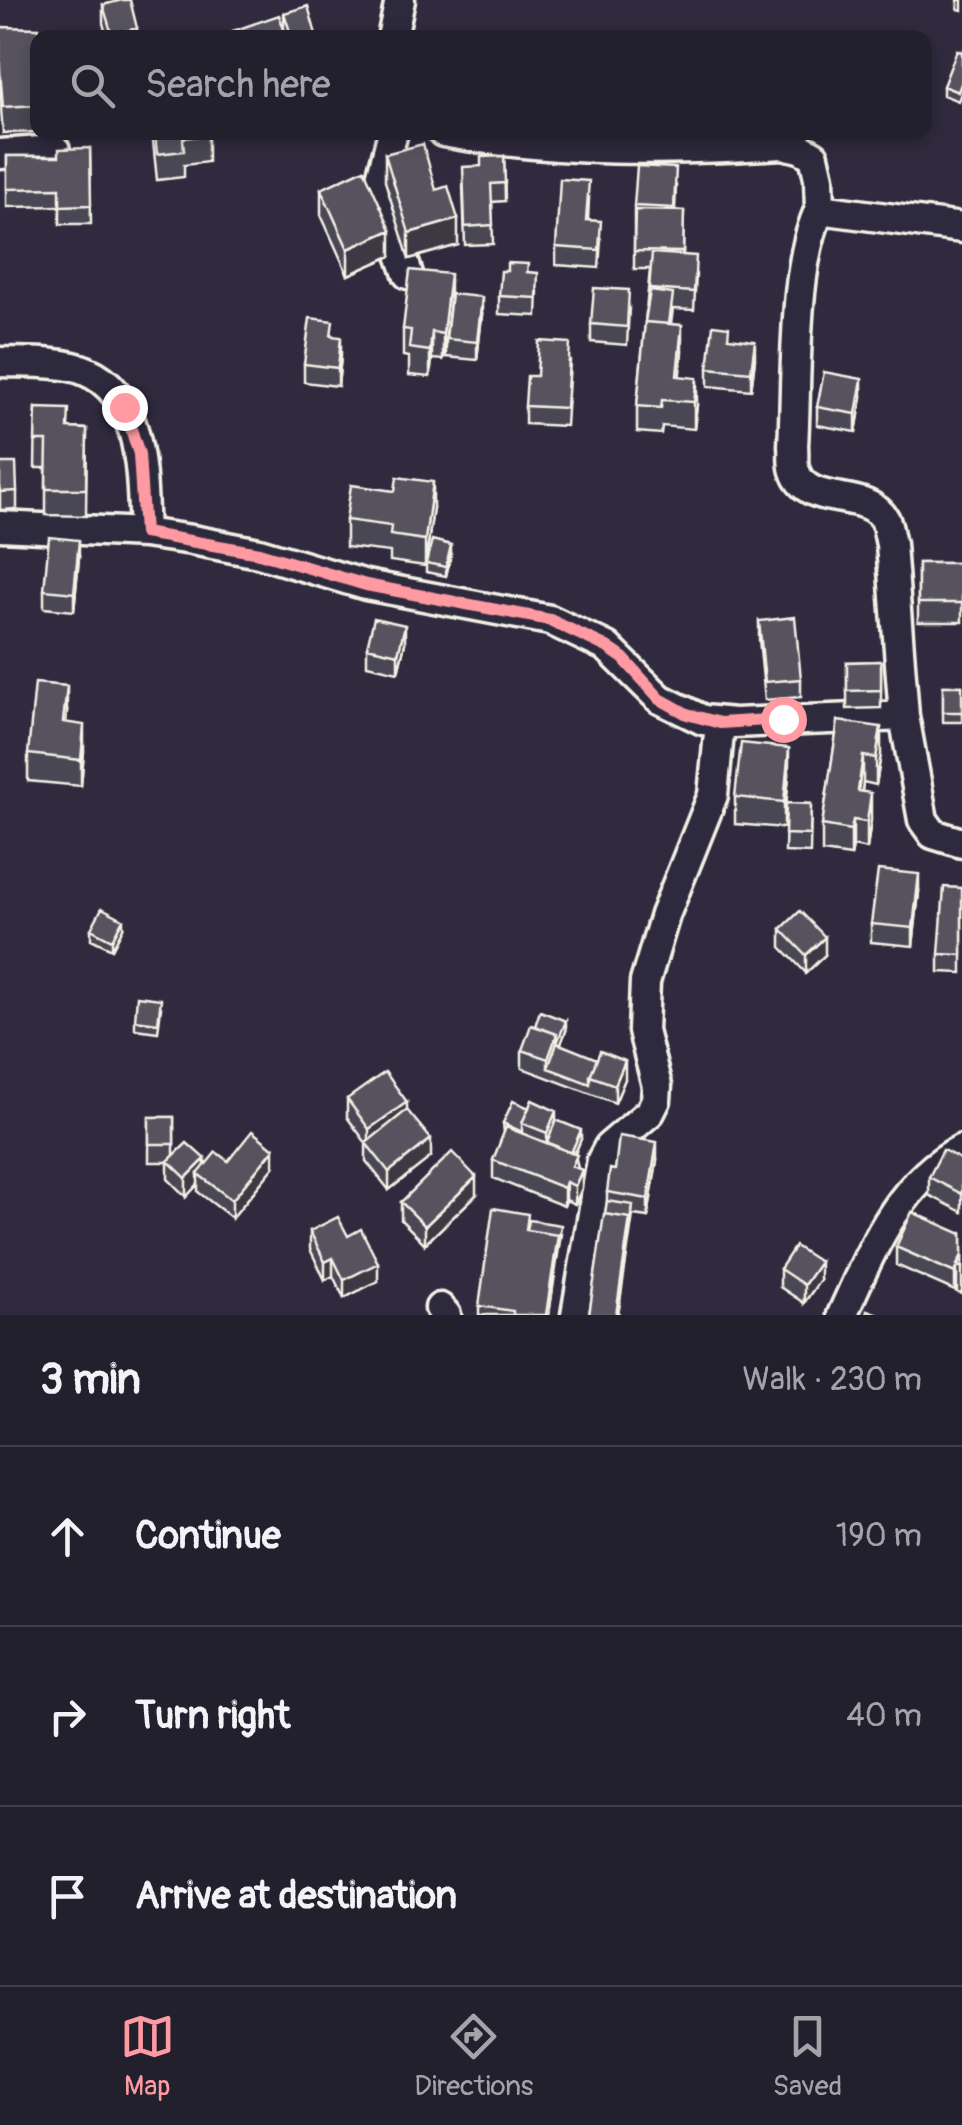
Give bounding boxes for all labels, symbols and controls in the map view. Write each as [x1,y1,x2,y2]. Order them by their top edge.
search box [30,30,932,140]
icon: search [65,58,120,113]
text: Search here [145,61,331,109]
route end [102,385,148,431]
route start [761,697,807,743]
text: 3 min [40,1354,141,1406]
text: Walk · 230 m [743,1360,922,1400]
icon: ahead [40,1509,95,1564]
text: Continue [135,1512,281,1560]
text: 190 m [836,1516,922,1556]
icon: right [40,1689,95,1744]
text: Turn right [135,1692,290,1740]
text: 40 m [846,1696,922,1736]
icon: arrive [40,1869,95,1924]
text: Arrive at destination [135,1872,457,1920]
tab: Map [120,2009,175,2104]
tab: Directions [414,2009,533,2104]
tab: Saved [773,2009,842,2104]

